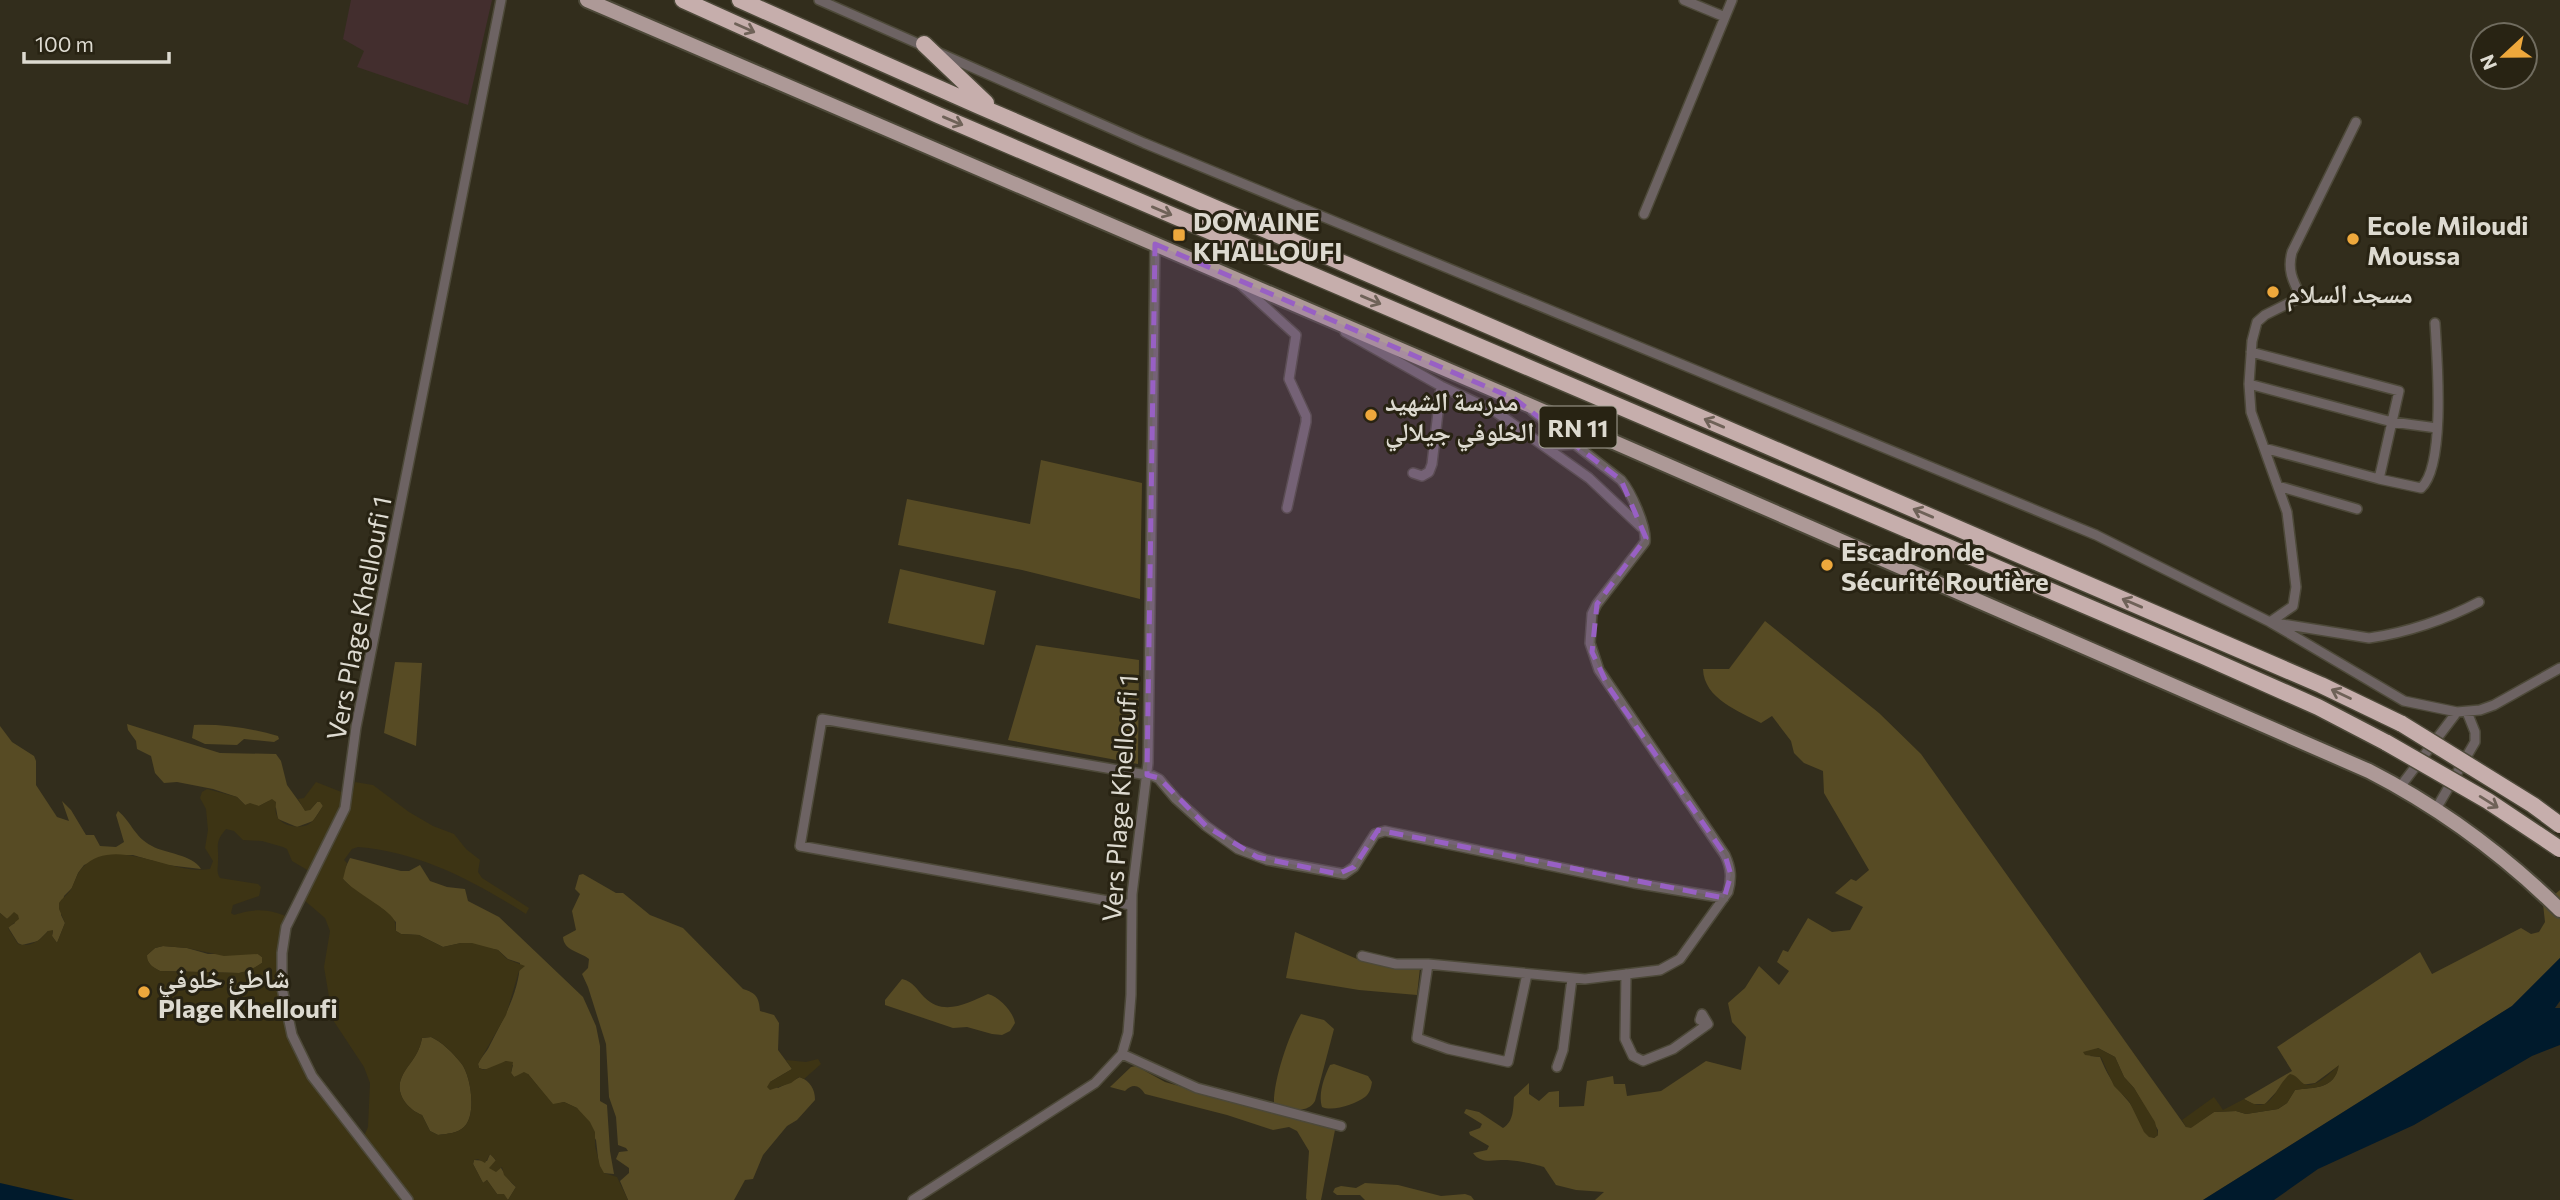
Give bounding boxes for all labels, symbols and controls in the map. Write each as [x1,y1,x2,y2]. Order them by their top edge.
scale bar [24,21,170,65]
north arrow [2469,21,2539,91]
one-way arrow [734,22,756,35]
text: 100 m [35,31,94,56]
text: N [2474,52,2501,73]
one-way arrow [942,115,963,128]
one-way arrow [1151,205,1172,218]
place label: DOMAINE KHALLOUFI [1193,205,1342,266]
place label: Ecole Miloudi Moussa [2367,209,2529,270]
marker: DOMAINE KHALLOUFI [1171,227,1187,243]
marker: Ecole Miloudi Moussa [2345,231,2361,247]
place label: مسجد السلام [2287,277,2413,312]
marker: مسجد السلام [2265,284,2281,300]
one-way arrow [1360,294,1382,307]
place label: مدرسة الشهيد الخلوفي جيلالي [1385,385,1534,452]
road number: RN 11 [1540,406,1616,448]
marker: مدرسة الشهيد الخلوفي جيلالي [1363,407,1379,423]
one-way arrow [1704,416,1726,429]
street label: Vers Plage Khelloufi 1 [319,493,397,743]
one-way arrow [1913,506,1935,519]
place label: Escadron de Sécurité Routière [1841,535,2049,596]
marker: Escadron de Sécurité Routière [1819,557,1835,573]
one-way arrow [2122,596,2143,609]
street label: Vers Plage Khelloufi 1 [1095,673,1143,923]
one-way arrow [2331,687,2352,700]
one-way arrow [2478,796,2498,810]
place label: شاطئ خلوفي Plage Khelloufi [158,962,338,1023]
marker: شاطئ خلوفي Plage Khelloufi [136,984,152,1000]

